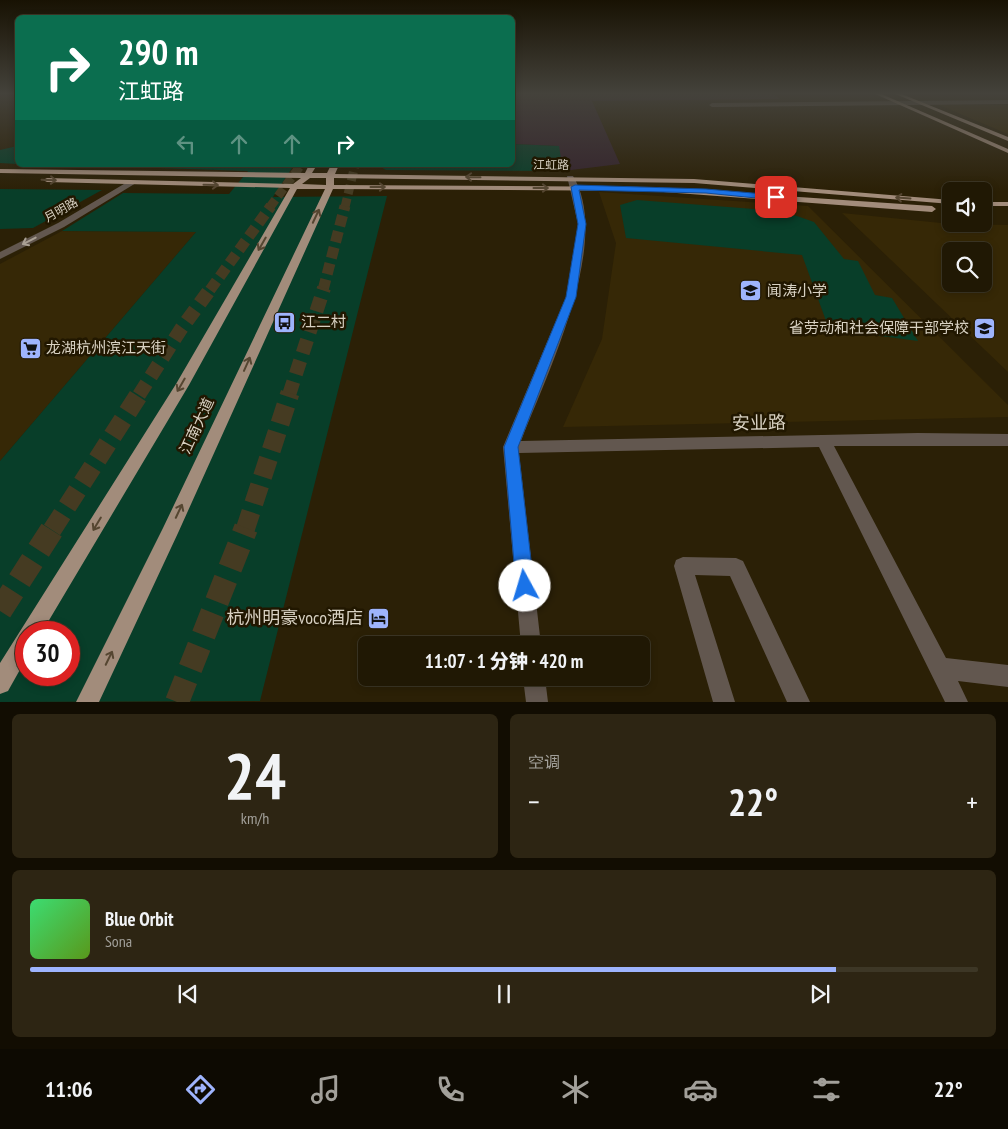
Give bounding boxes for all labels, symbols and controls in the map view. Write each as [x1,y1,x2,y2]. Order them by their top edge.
text: 290 m [118,29,199,75]
icon: right [35,35,100,100]
text: 江虹路 [118,77,184,105]
icon: left [172,130,200,158]
icon: ahead [225,130,253,158]
icon: ahead [278,130,306,158]
icon: right [331,130,359,158]
street label: 江虹路 [533,157,569,172]
one-way arrow [465,172,481,182]
one-way arrow [40,176,56,185]
pin [755,176,797,218]
one-way arrow [203,180,219,189]
one-way arrow [370,182,386,192]
map controls [942,182,992,292]
button: sound [942,182,992,232]
one-way arrow [532,183,549,193]
icon: arrive [762,183,790,211]
street label: 月明路 [41,194,80,225]
one-way arrow [895,194,911,203]
one-way arrow [311,209,321,224]
one-way arrow [257,236,267,251]
one-way arrow [22,237,37,246]
button: search [942,242,992,292]
school or university icon: 闻涛小学 [739,279,763,303]
place label: 闻涛小学 [767,281,827,300]
bus stop icon: 江二村 [273,310,297,334]
place label: 江二村 [301,312,346,331]
school or university icon: 省劳动和社会保障干部学校 [973,316,997,340]
place label: 省劳动和社会保障干部学校 [789,318,969,337]
supermarket icon: 龙湖杭州滨江天街 [18,336,42,360]
place label: 龙湖杭州滨江天街 [46,338,166,357]
one-way arrow [243,357,253,372]
one-way arrow [176,377,186,391]
street label: 江南大道 [175,395,218,457]
street label: 安业路 [732,411,786,434]
one-way arrow [175,504,185,519]
one-way arrow [92,516,102,530]
position arrow [498,559,550,611]
place label: 杭州明豪voco酒店 [226,606,363,629]
hotel icon: 杭州明豪voco酒店 [367,606,391,630]
speed limit sign: 30 [15,621,80,686]
text: 11:07 · 1 分钟 · 420 m [425,649,583,673]
one-way arrow [104,651,114,666]
text: 24 [224,733,286,817]
text: 空调 [528,752,560,772]
text: 22° [728,777,778,826]
text: − [528,783,540,820]
text: + [966,783,978,820]
text: km/h [241,808,269,828]
text: Blue Orbit [105,907,174,931]
text: Sona [105,931,132,951]
icon: previous [174,980,202,1008]
icon: pause [490,980,518,1008]
icon: next [806,980,834,1008]
icon: directions [183,1072,218,1107]
icon: music [308,1072,343,1107]
icon: phone [433,1072,468,1107]
icon: climate [558,1072,593,1107]
icon: car [683,1072,718,1107]
icon: filters [809,1072,844,1107]
text: 11:06 [45,1075,93,1103]
text: 22° [934,1075,963,1103]

